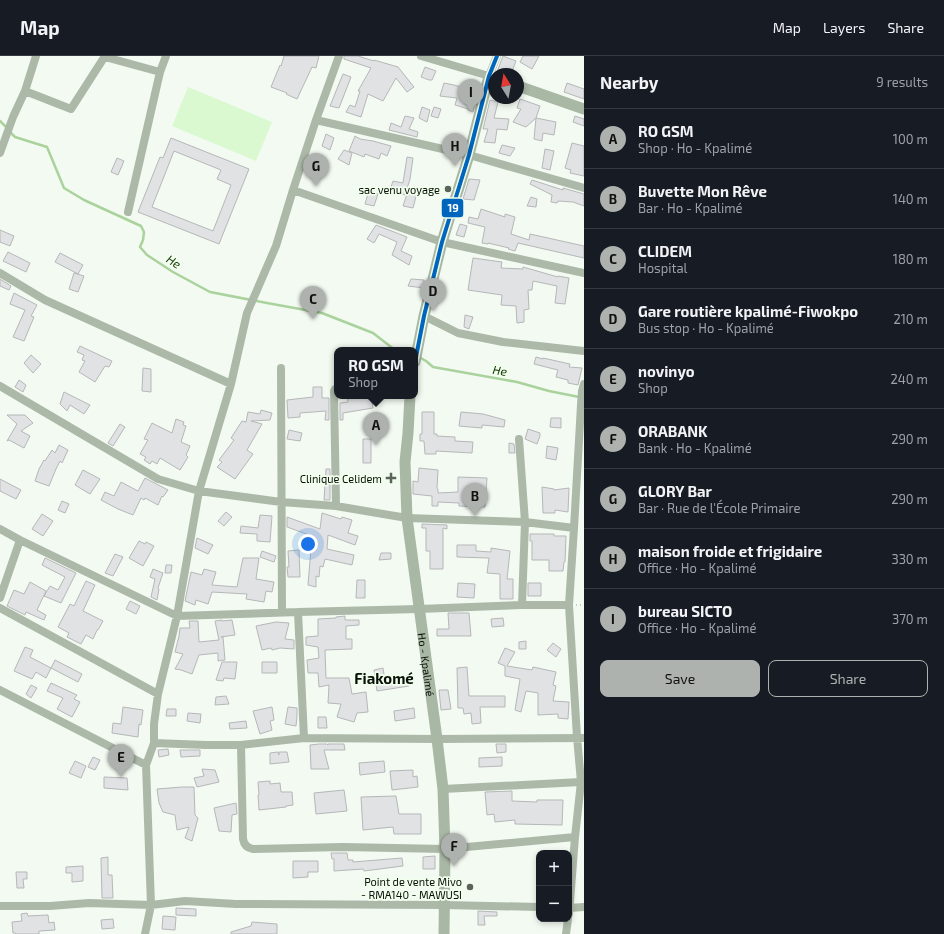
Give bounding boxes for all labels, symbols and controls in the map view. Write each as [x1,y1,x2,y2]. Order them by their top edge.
text: Map [20,16,60,39]
text: Map [773,19,801,36]
text: Layers [823,19,865,36]
text: Share [887,19,924,36]
north arrow [488,68,524,104]
text: Nearby [600,72,658,92]
text: 9 results [876,74,928,90]
pin: I [458,79,484,112]
text: RO GSM [638,122,693,140]
text: A [609,131,617,147]
text: 100 m [893,131,928,147]
pin: H [442,133,468,166]
text: Shop · Ho - Kpalimé [638,140,752,156]
pin: G [303,153,329,186]
text: Buvette Mon Rêve [638,182,767,200]
place label: sac venu voyage [358,183,440,196]
marker: sac venu voyage [443,184,453,194]
text: B [609,191,617,207]
text: 140 m [893,191,928,207]
line badge: 19 [441,198,464,218]
text: Bar · Ho - Kpalimé [638,200,743,216]
text: 19 [447,201,459,214]
text: CLIDEM [638,242,692,260]
water label: He [164,251,184,271]
text: C [609,251,617,267]
text: 180 m [893,251,928,267]
text: Hospital [638,260,687,276]
pin: D [420,278,446,311]
pin: C [300,286,326,319]
text: Gare routière kpalimé-Fiwokpo [638,302,858,320]
text: D [609,311,617,327]
text: 210 m [893,311,928,327]
text: Bus stop · Ho - Kpalimé [638,320,774,336]
popup [334,347,418,399]
text: RO GSM [348,356,404,374]
water label: He [492,362,509,378]
text: novinyo [638,362,695,380]
text: E [609,371,617,387]
text: 240 m [891,371,928,387]
text: Shop [348,374,378,390]
text: Shop [638,380,668,396]
pin: A [363,412,389,445]
text: ORABANK [638,422,708,440]
text: F [609,431,617,447]
text: 290 m [891,431,928,447]
text: Bank · Ho - Kpalimé [638,440,752,456]
place label: Clinique Celidem [300,472,382,485]
marker: Clinique Celidem [385,472,397,484]
text: GLORY Bar [638,482,712,500]
pin: B [462,483,488,516]
text: G [609,491,617,507]
text: 290 m [891,491,928,507]
text: Bar · Rue de l'École Primaire [638,500,801,516]
your location [298,534,318,554]
text: maison froide et frigidaire [638,542,822,560]
text: H [609,551,617,567]
text: 330 m [891,551,928,567]
text: Office · Ho - Kpalimé [638,560,756,576]
text: bureau SICTO [638,602,732,620]
text: I [611,611,615,627]
text: 370 m [892,611,928,627]
text: Office · Ho - Kpalimé [638,620,756,636]
street label: Ho - Kpalimé [416,632,438,697]
button: Save [600,660,760,697]
button: Share [768,660,928,697]
district label: Fiakomé [354,669,414,687]
pin: E [108,744,134,777]
pin: F [441,833,467,866]
map controls [536,850,572,922]
button: + [536,850,572,886]
place label: Point de vente Mivo - RMA140 - MAWUSI [361,875,462,901]
marker: Point de vente Mivo - RMA140 - MAWUSI [465,882,475,892]
button: − [536,886,572,922]

